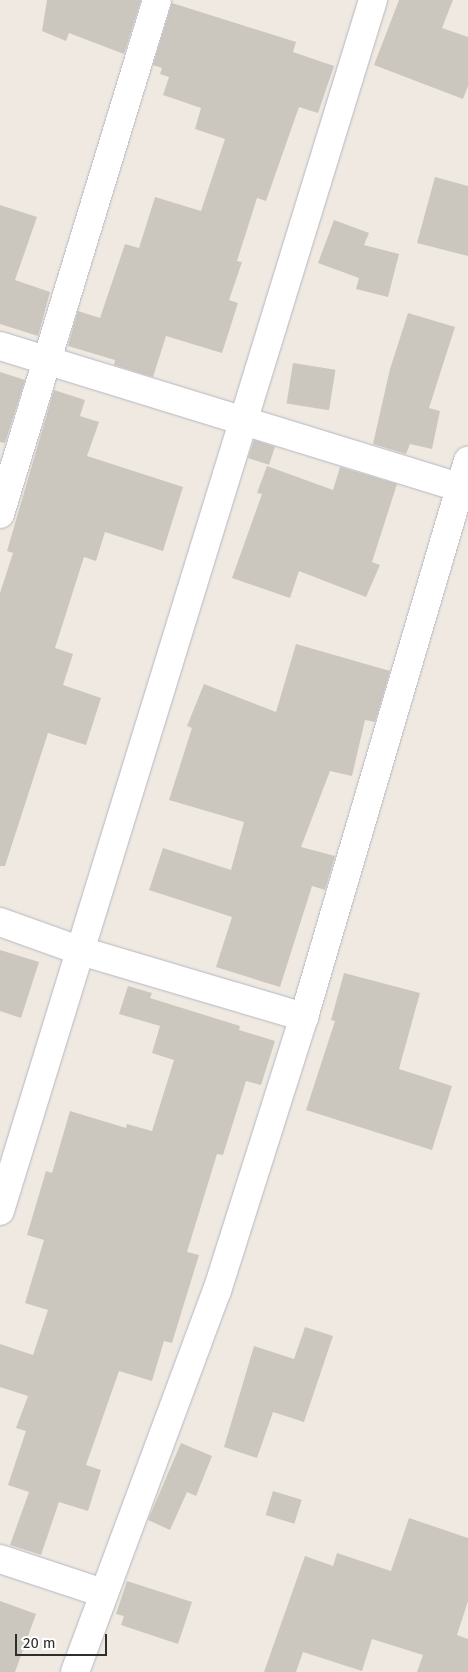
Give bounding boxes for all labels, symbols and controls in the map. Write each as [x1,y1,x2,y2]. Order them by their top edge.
scale bar [18,1624,110,1656]
text: 20 m [23,1634,56,1652]

